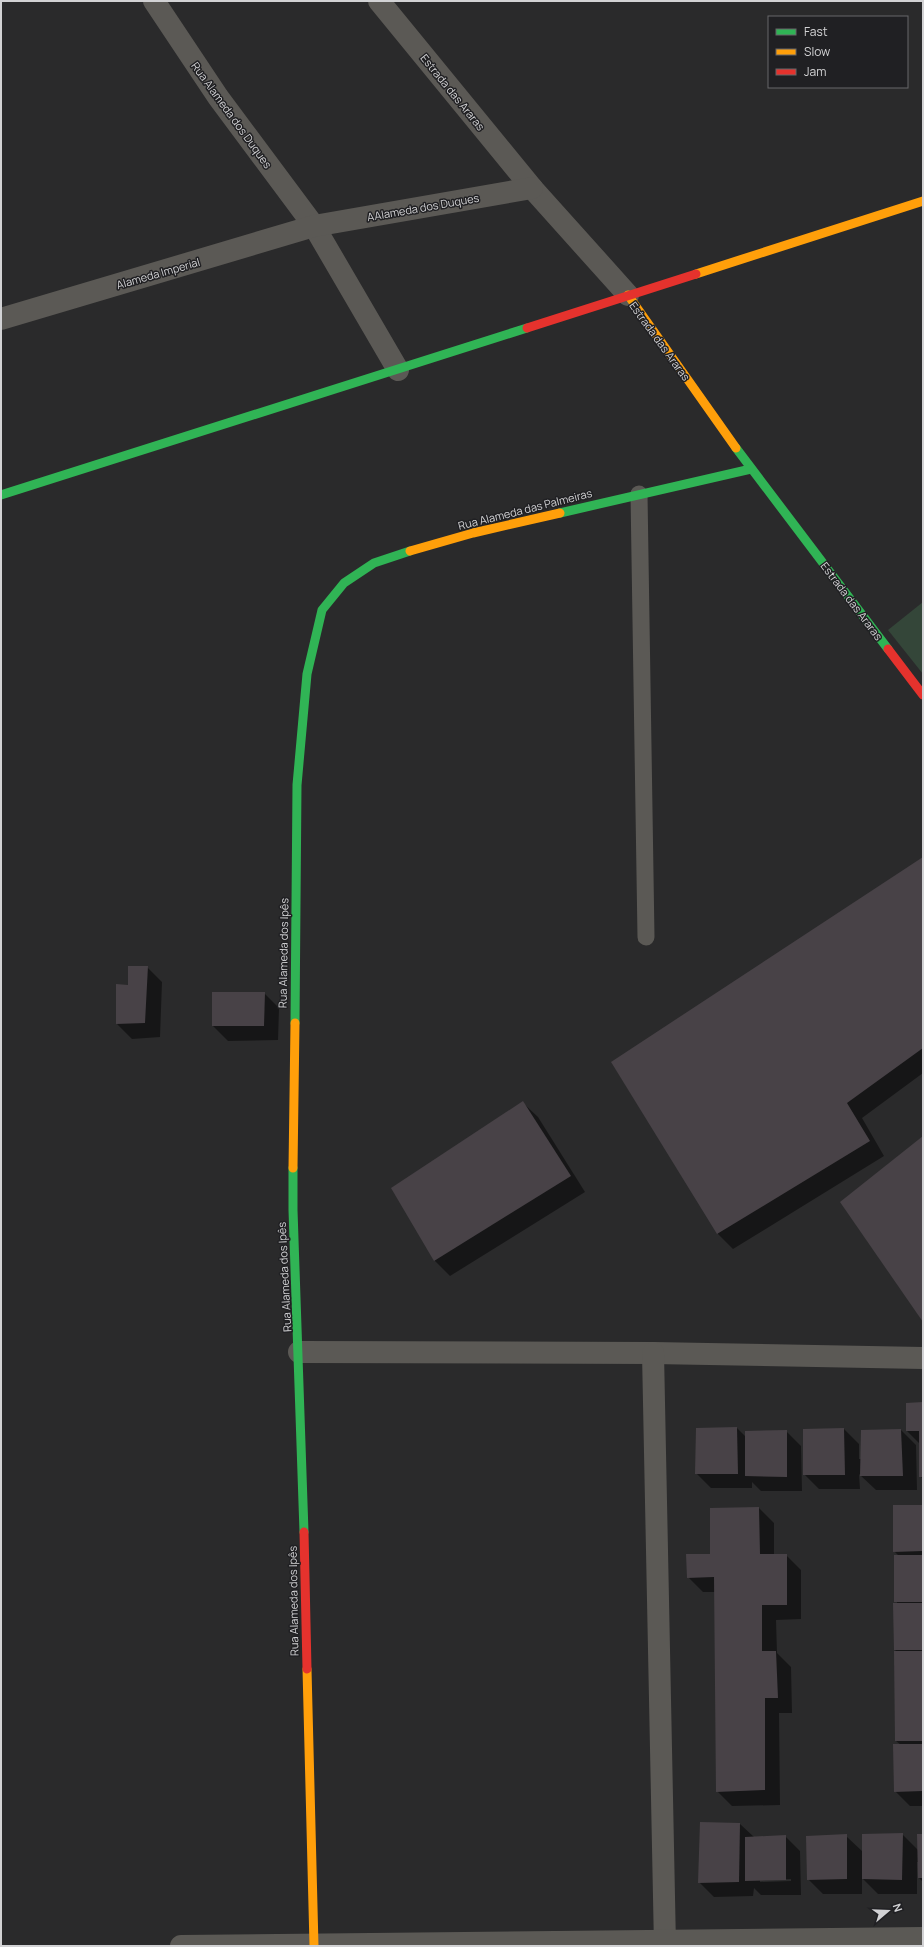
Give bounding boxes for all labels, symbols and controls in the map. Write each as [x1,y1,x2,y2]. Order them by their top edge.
legend [768,16,908,88]
text: Fast [804,23,828,40]
text: Slow [804,43,830,60]
street label: Estrada das Araras [418,51,489,133]
street label: Rua Alameda dos Duques [188,59,276,171]
text: Jam [804,63,826,80]
street label: AAlameda dos Duques [366,190,480,224]
street label: Alameda Imperial [114,254,202,292]
street label: Estrada das Araras [626,298,694,384]
street label: Rua Alameda das Palmeiras [456,485,594,533]
street label: Estrada das Araras [818,559,886,643]
street label: Rua Alameda dos Ipês [275,898,291,1008]
street label: Rua Alameda dos Ipês [274,1221,294,1332]
street label: Rua Alameda dos Ipês [285,1546,301,1656]
north arrow [868,1891,908,1931]
text: N [890,1901,906,1914]

